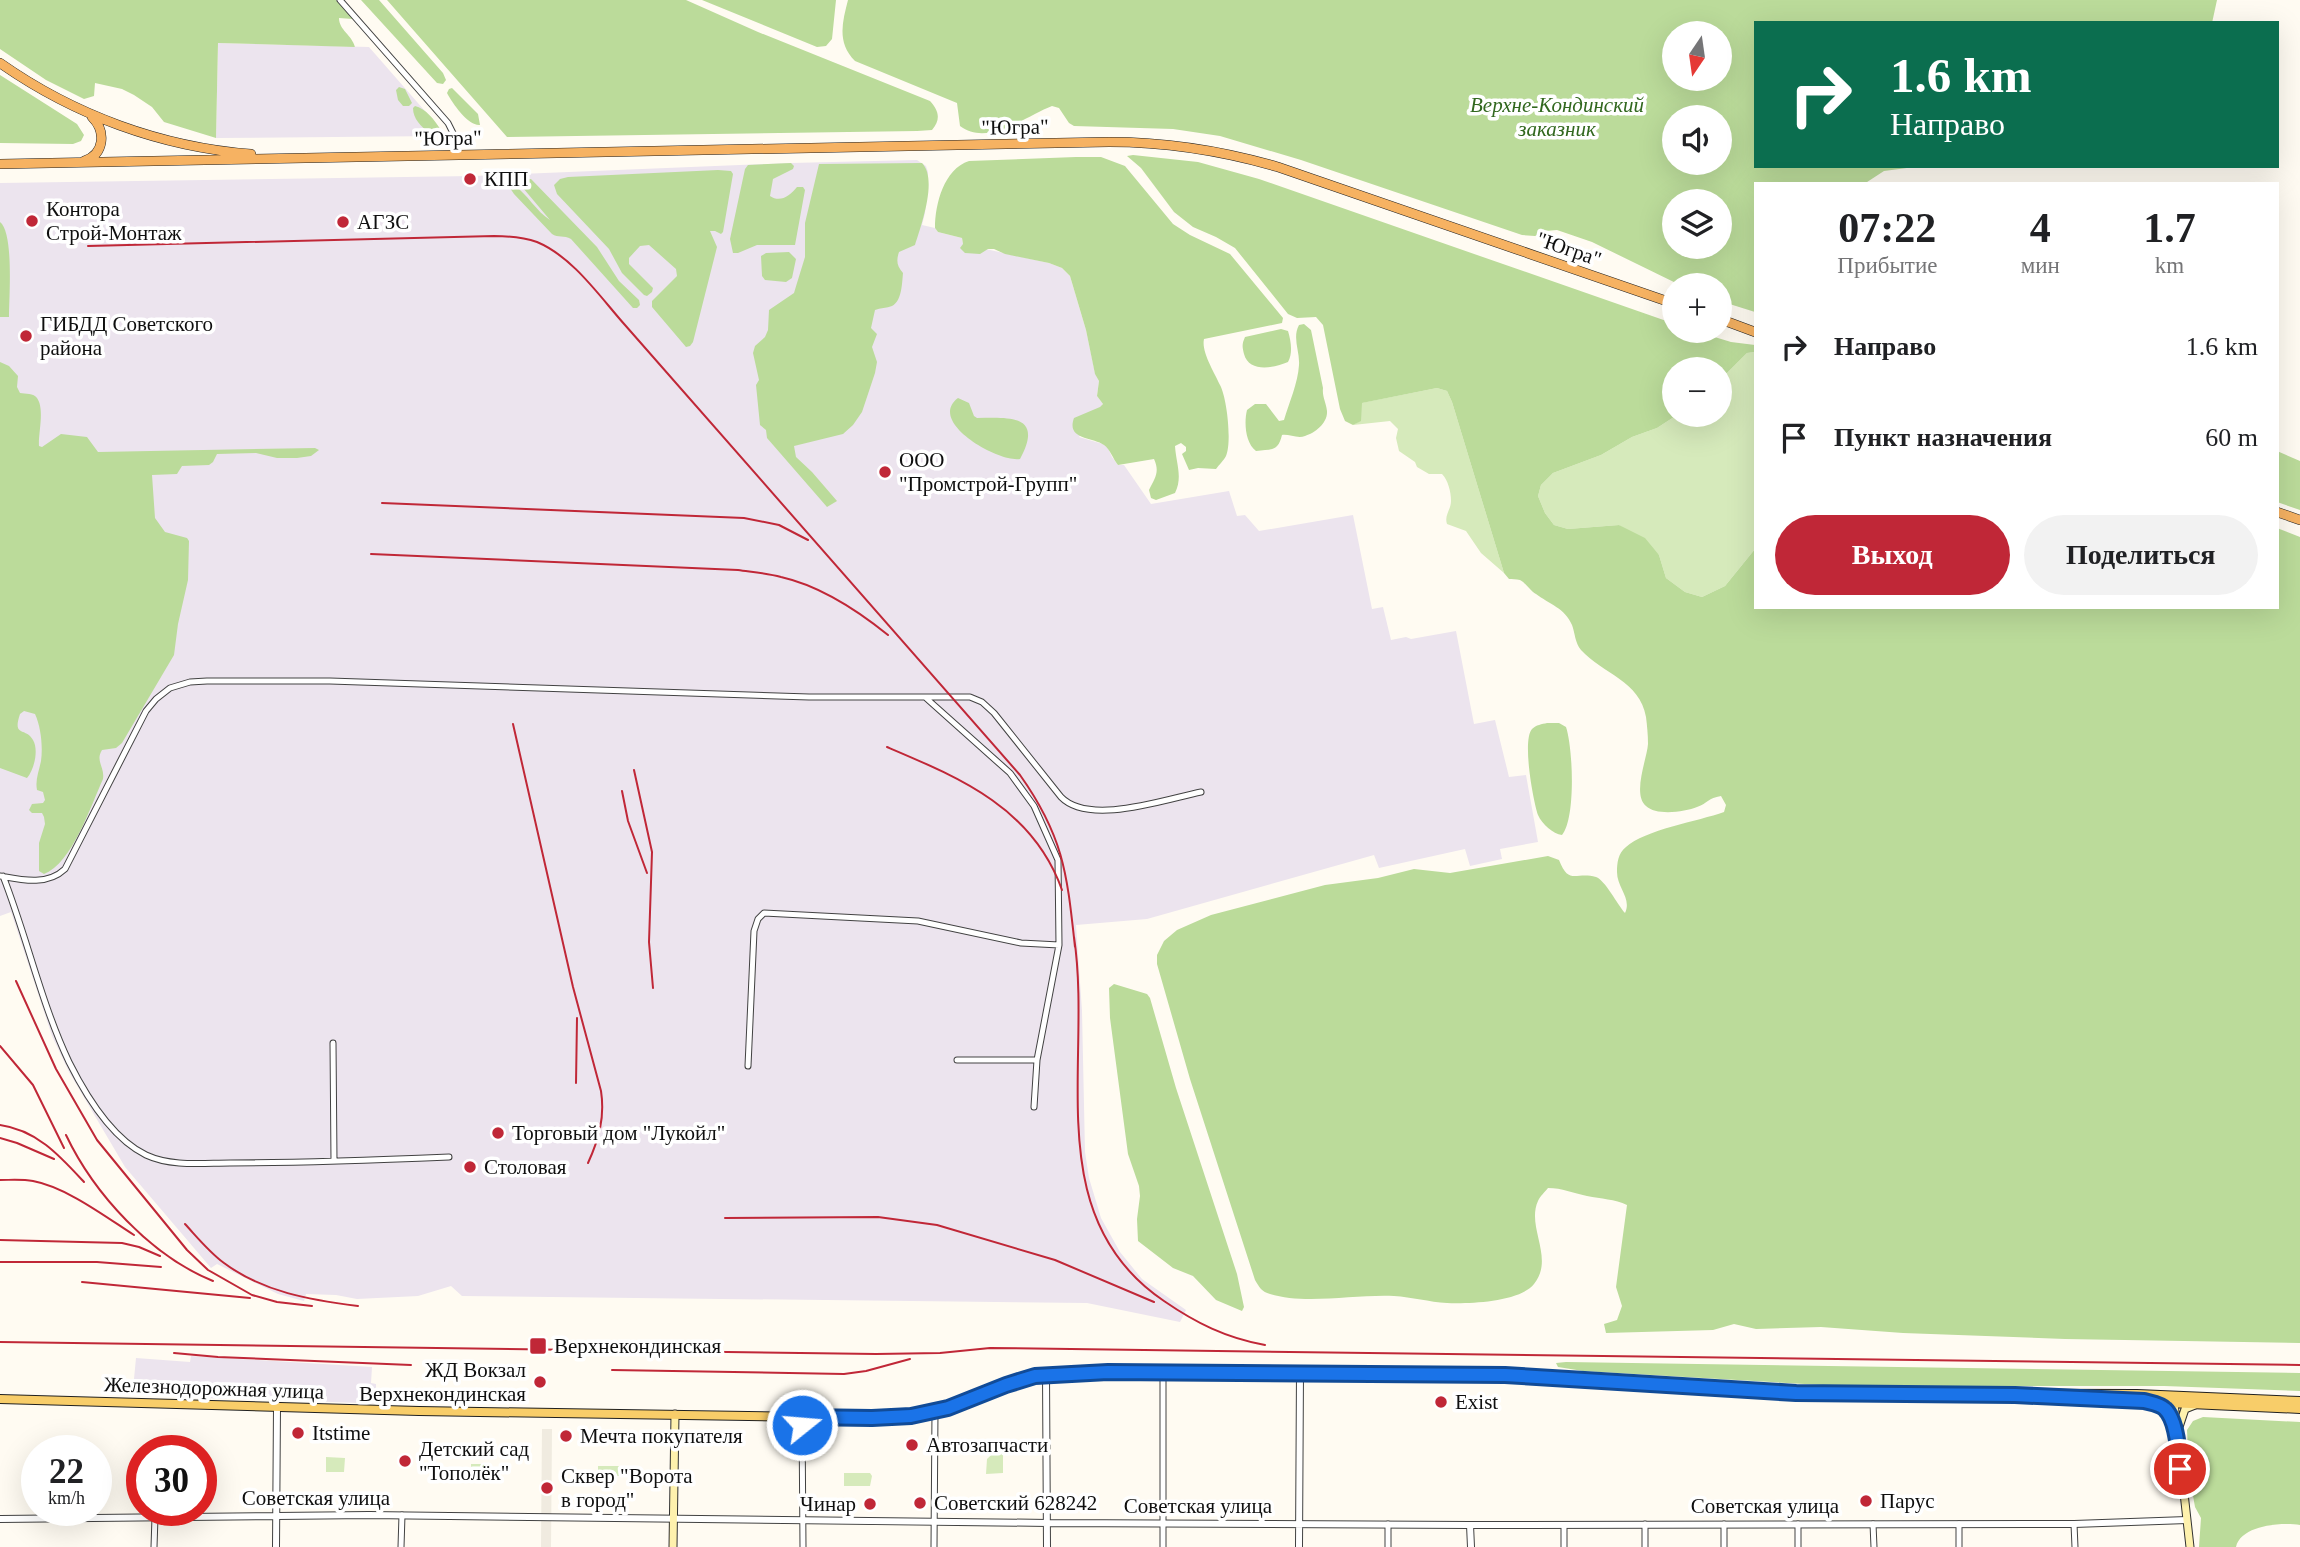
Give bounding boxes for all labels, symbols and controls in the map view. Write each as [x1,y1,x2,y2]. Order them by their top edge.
north arrow [1662,21,1732,91]
map controls [1662,21,1732,427]
text: 1.6 km [1890,48,2032,103]
icon: right [1775,49,1866,140]
park label: Верхне-Кондинский заказник [1470,93,1645,141]
button: sound [1662,105,1732,175]
text: Направо [1890,106,2005,142]
street label: "Югра" [981,114,1049,140]
street label: "Югра" [414,125,482,151]
place label: КПП [484,167,528,191]
marker: КПП [462,171,478,187]
button: layers [1662,189,1732,259]
place label: Контора Строй-Монтаж [46,197,182,245]
text: 07:22 [1838,205,1936,251]
text: 4 [2030,205,2051,251]
text: 1.7 [2143,205,2196,251]
place label: АГЗС [357,210,409,234]
marker: Контора Строй-Монтаж [24,213,40,229]
marker: АГЗС [335,214,351,230]
street label: "Югра" [1533,227,1605,271]
text: Прибытие [1837,253,1937,278]
text: мин [2021,253,2060,278]
text: km [2155,253,2184,278]
button: + [1662,273,1732,343]
place label: ГИБДД Советского района [40,312,213,360]
marker: ГИБДД Советского района [18,328,34,344]
icon: right [1775,328,1813,366]
text: Направо [1834,332,1936,361]
text: 1.6 km [2186,332,2258,361]
button: − [1662,357,1732,427]
icon: arrive [1775,419,1813,457]
text: Пункт назначения [1834,423,2052,452]
text: 60 m [2205,423,2258,452]
place label: ООО "Промстрой-Групп" [899,448,1077,496]
marker: ООО "Промстрой-Групп" [877,464,893,480]
button: Выход [1775,515,2010,595]
button: Поделиться [2024,515,2258,595]
place label: Торговый дом "Лукойл" [512,1121,725,1145]
marker: Торговый дом "Лукойл" [490,1125,506,1141]
place label: Столовая [484,1155,567,1179]
marker: Столовая [462,1159,478,1175]
place label: Верхнекондинская [554,1334,721,1358]
marker: Верхнекондинская [528,1336,548,1356]
place label: ЖД Вокзал Верхнекондинская [359,1358,526,1406]
street label: Железнодорожная улица [104,1372,325,1404]
marker: ЖД Вокзал Верхнекондинская [532,1374,548,1390]
position arrow [765,1388,839,1462]
place label: Exist [1455,1390,1498,1414]
marker: Exist [1433,1394,1449,1410]
place label: Itstime [312,1421,370,1445]
place label: Мечта покупателя [580,1424,743,1448]
marker: Itstime [290,1425,306,1441]
marker: Мечта покупателя [558,1428,574,1444]
place label: Автозапчасти [926,1433,1048,1457]
speed limit sign: 30 [126,1435,217,1526]
place label: Детский сад "Тополёк" [419,1437,529,1485]
marker: Автозапчасти [904,1437,920,1453]
pin [2150,1439,2210,1499]
icon: arrive [2161,1450,2199,1488]
text: 22 [49,1452,84,1491]
marker: Детский сад "Тополёк" [397,1453,413,1469]
place label: Сквер "Ворота в город" [561,1464,693,1512]
marker: Сквер "Ворота в город" [539,1480,555,1496]
street label: Советская улица [242,1486,391,1510]
text: km/h [48,1488,85,1508]
place label: Парус [1880,1489,1935,1513]
place label: Советский 628242 [934,1491,1097,1515]
place label: Чинар [800,1492,856,1516]
marker: Парус [1858,1493,1874,1509]
street label: Советская улица [1124,1494,1273,1518]
street label: Советская улица [1691,1494,1840,1518]
marker: Советский 628242 [912,1495,928,1511]
marker: Чинар [862,1496,878,1512]

